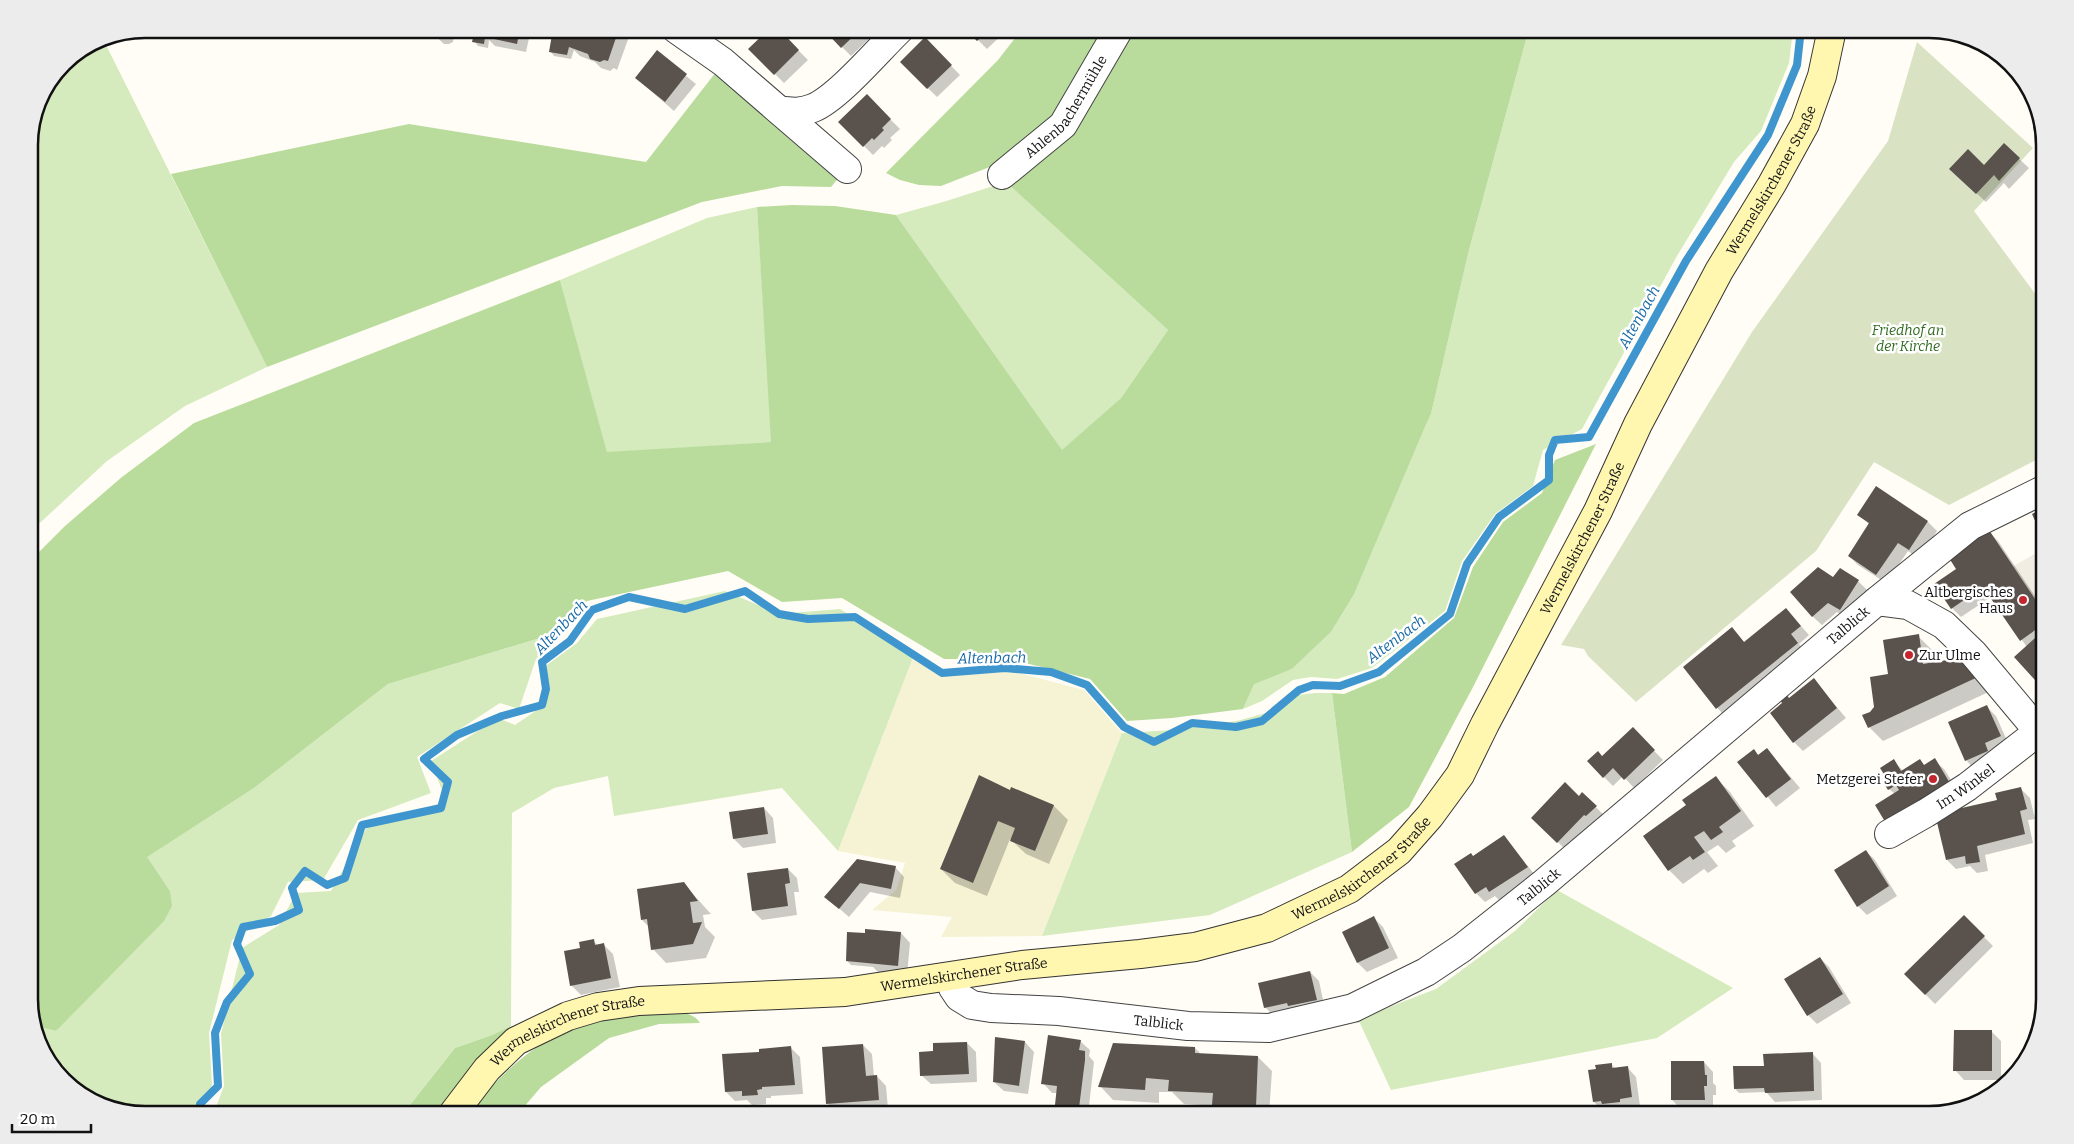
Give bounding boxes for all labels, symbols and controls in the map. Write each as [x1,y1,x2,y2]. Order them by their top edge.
street label: Ahlenbachermühle [1021,52,1110,162]
street label: Wermelskirchener Straße [1722,103,1819,258]
water label: Altenbach [1614,282,1664,352]
park label: Friedhof an der Kirche [1872,322,1944,355]
street label: Wermelskirchener Straße [1536,459,1628,617]
place label: Altbergisches Haus [1924,584,2013,617]
marker: Altbergisches Haus [2017,594,2029,606]
water label: Altenbach [530,596,591,659]
street label: Talblick [1824,603,1873,648]
water label: Altenbach [1362,611,1429,667]
place label: Zur Ulme [1919,647,1981,664]
water label: Altenbach [956,648,1027,668]
marker: Zur Ulme [1903,649,1915,661]
street label: Im Winkel [1933,760,1998,813]
place label: Metzgerei Stefer [1816,771,1923,788]
marker: Metzgerei Stefer [1927,773,1939,785]
street label: Wermelskirchener Straße [1289,813,1434,923]
street label: Talblick [1514,864,1564,909]
street label: Wermelskirchener Straße [879,954,1048,995]
street label: Wermelskirchener Straße [487,992,645,1070]
street label: Talblick [1133,1011,1185,1034]
scale bar [12,1102,91,1134]
text: 20 m [20,1110,56,1128]

